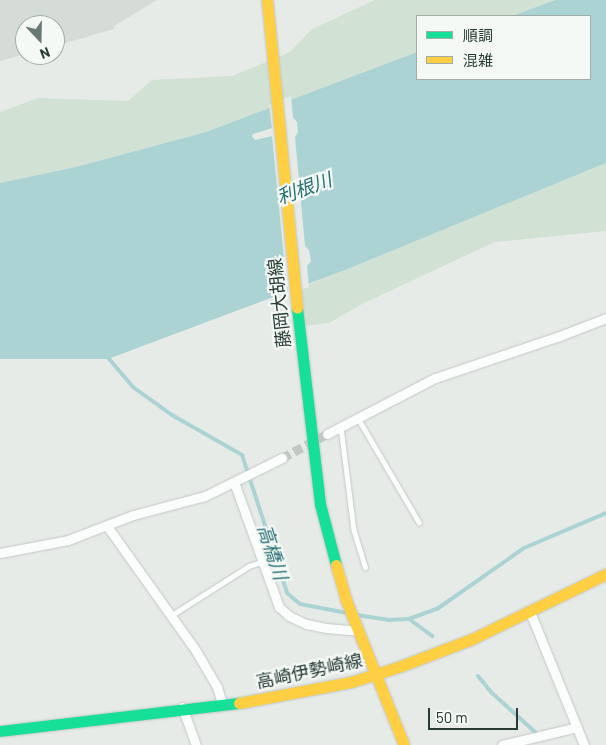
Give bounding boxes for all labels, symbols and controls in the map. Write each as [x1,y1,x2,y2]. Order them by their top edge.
north arrow [15,15,65,65]
legend [416,15,591,80]
text: 順調 [463,26,493,44]
text: N [38,44,53,63]
text: 混雑 [463,51,493,69]
water label: 利根川 [273,168,335,208]
street label: 藤岡大胡線 [264,257,294,349]
water label: 高橋川 [253,521,293,583]
street label: 高崎伊勢崎線 [254,649,364,693]
scale bar [431,698,521,730]
text: 50 m [436,708,468,726]

